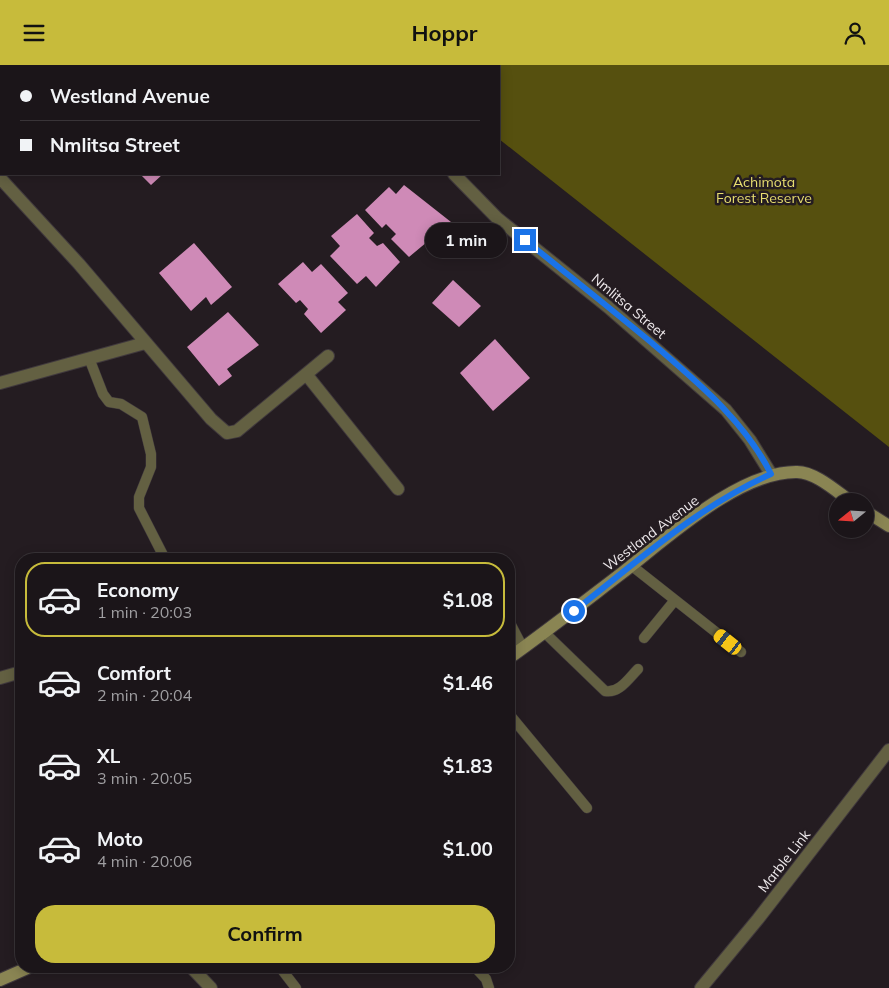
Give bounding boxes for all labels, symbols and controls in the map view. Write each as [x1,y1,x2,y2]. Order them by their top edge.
icon: menu [20,19,48,47]
text: Hoppr [412,19,477,47]
icon: person [841,19,869,47]
text: Westland Avenue [50,84,210,108]
text: Nmlitsa Street [50,133,180,157]
park label: Achimota Forest Reserve [716,173,812,207]
callout: 1 min [425,223,508,257]
route end [514,229,536,251]
text: 1 min [445,230,487,250]
street label: Nmlitsa Street [588,270,670,343]
street label: Westland Avenue [600,491,702,575]
north arrow [829,493,874,537]
map controls [829,493,874,538]
icon: car [37,577,82,622]
text: Economy [97,578,179,602]
text: $1.08 [443,588,493,612]
route start [563,600,585,622]
text: 1 min · 20:03 [97,602,192,622]
car [711,627,744,657]
icon: car [37,660,82,705]
text: Comfort [97,661,171,685]
text: $1.46 [443,671,493,695]
text: 2 min · 20:04 [97,685,192,705]
icon: car [37,743,82,788]
text: XL [97,744,120,768]
text: $1.83 [443,754,493,778]
text: 3 min · 20:05 [97,768,192,788]
street label: Marble Link [754,825,815,896]
icon: car [37,826,82,871]
text: Moto [97,827,143,851]
text: $1.00 [443,837,493,861]
text: 4 min · 20:06 [97,851,192,871]
button: Confirm [35,905,495,963]

